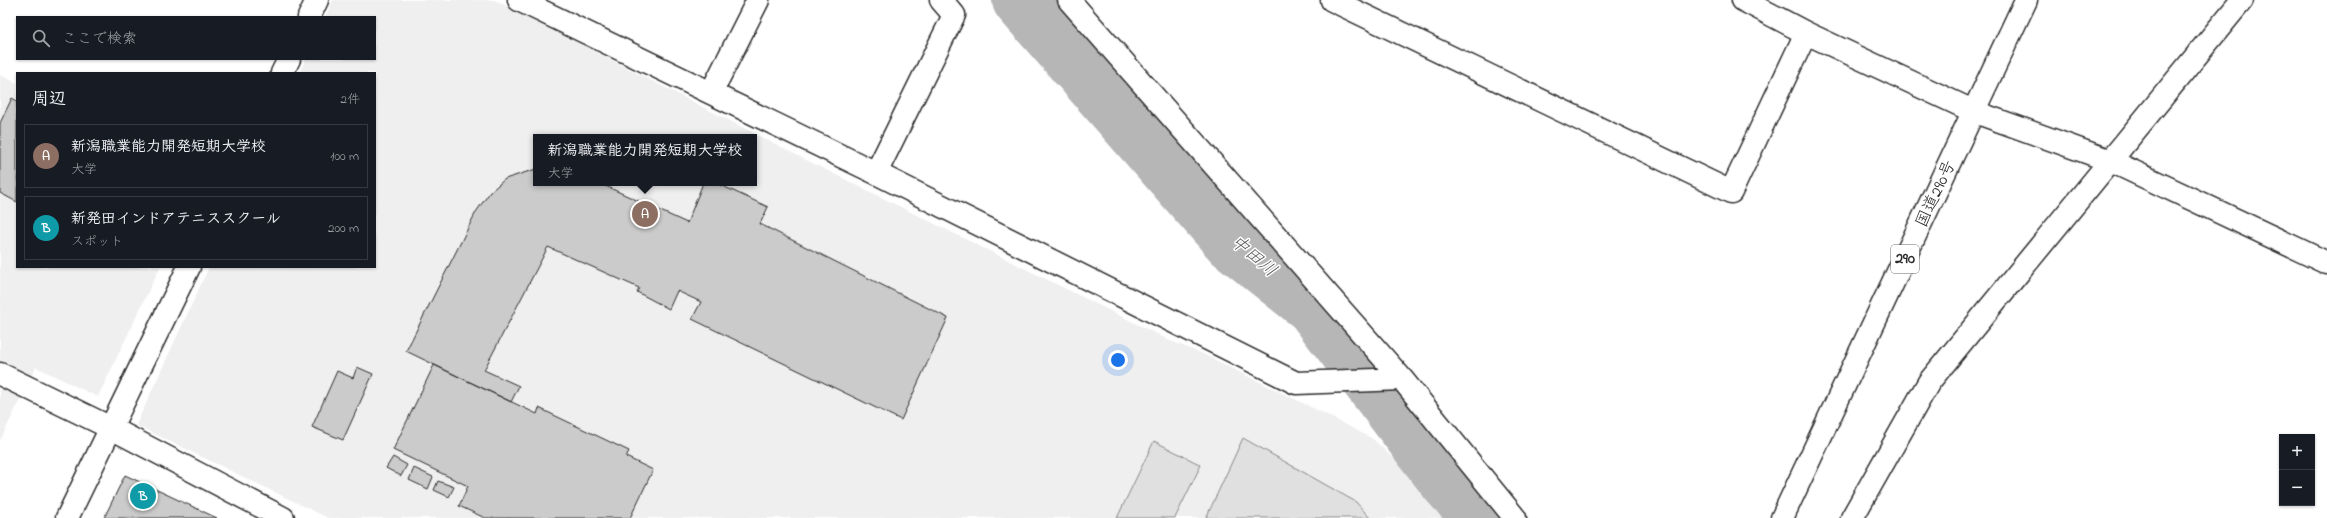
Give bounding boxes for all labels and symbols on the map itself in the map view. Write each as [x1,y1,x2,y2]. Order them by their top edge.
street label: 国道290号 [1909,156,1963,232]
pin: A [632,199,658,229]
water label: 中田川 [1224,230,1282,284]
road number: 290 [1891,245,1919,273]
your location [1108,350,1128,370]
pin: B [130,481,156,511]

